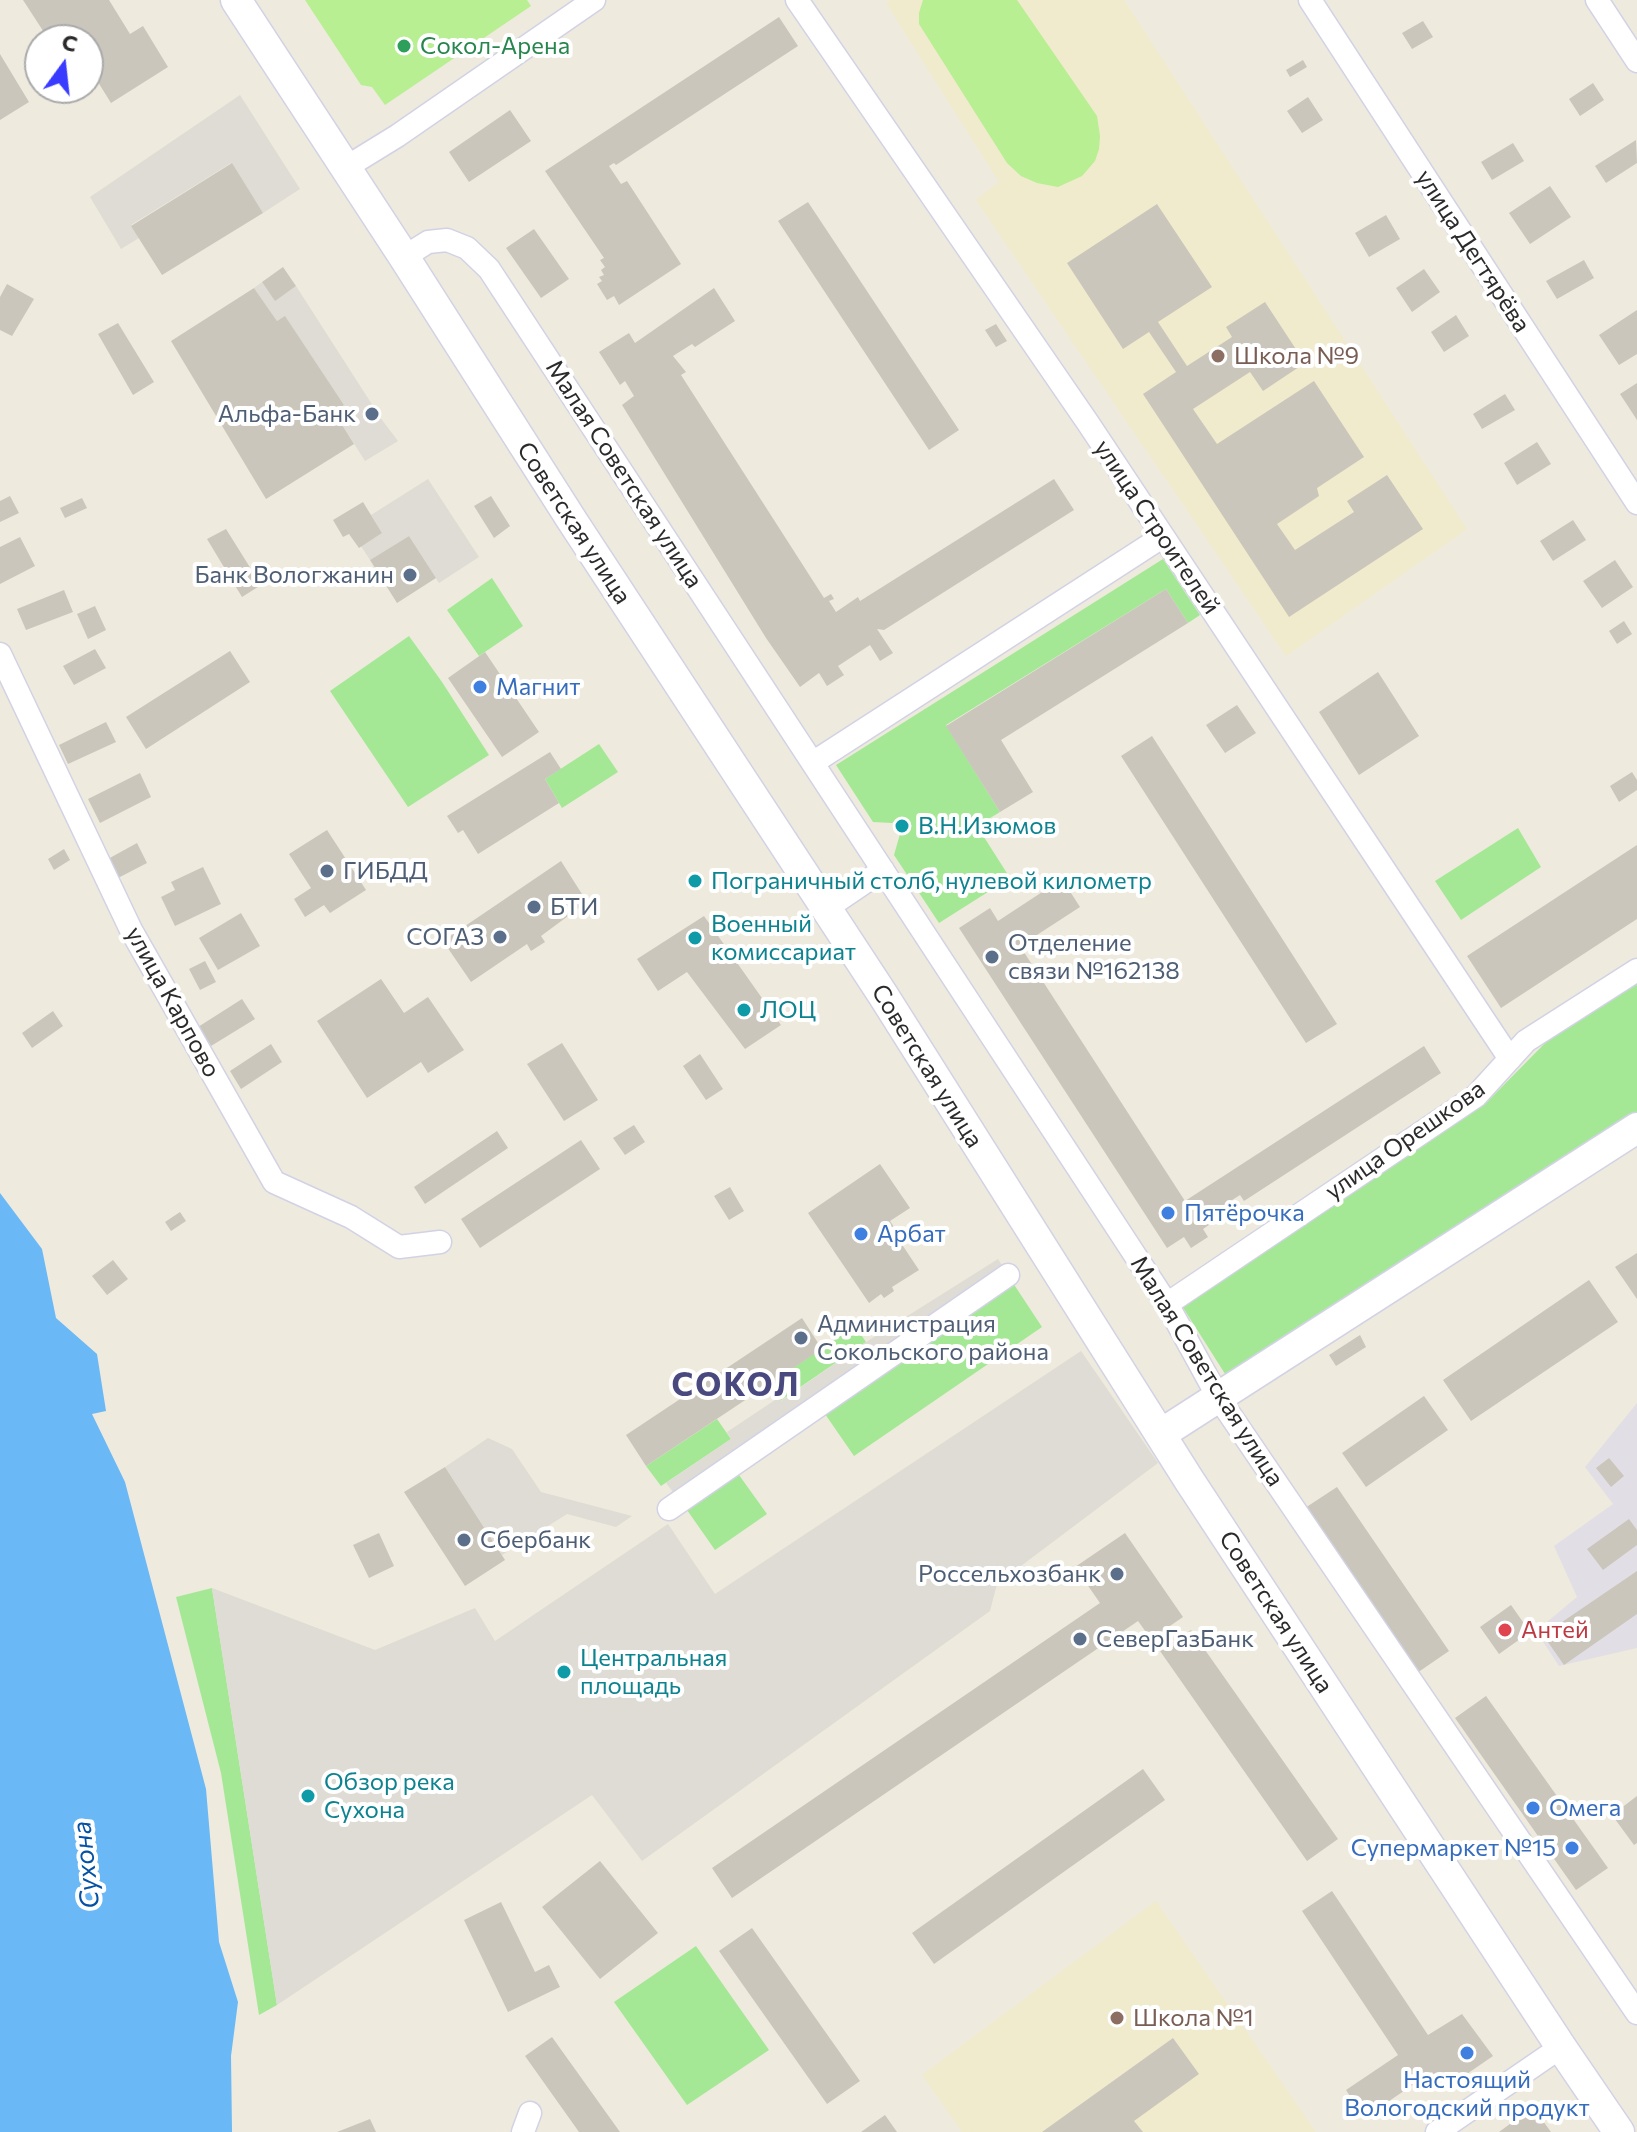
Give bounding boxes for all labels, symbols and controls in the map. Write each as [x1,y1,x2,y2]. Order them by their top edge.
north arrow [24,24,104,104]
text: С [59,27,81,57]
place label: Сокол-Арена [420,32,570,60]
marker: Сокол-Арена [395,37,413,55]
street label: улица Дегтярёва [1410,164,1536,338]
place label: Школа №9 [1234,342,1359,370]
marker: Школа №9 [1209,347,1227,365]
street label: Малая Советская улица [539,355,709,593]
place label: Альфа-Банк [218,400,356,428]
marker: Альфа-Банк [363,405,381,423]
street label: улица Строителей [1088,434,1226,620]
street label: Советская улица [511,437,637,609]
place label: Банк Вологжанин [194,561,394,589]
marker: Банк Вологжанин [401,566,419,584]
place label: Магнит [496,673,580,701]
marker: Магнит [471,678,489,696]
place label: В.Н.Изюмов [918,812,1056,840]
marker: В.Н.Изюмов [893,817,911,835]
place label: ГИБДД [343,857,428,885]
marker: ГИБДД [318,862,336,880]
place label: Пограничный столб, нулевой километр [711,867,1152,895]
marker: Пограничный столб, нулевой километр [686,872,704,890]
place label: БТИ [550,893,598,921]
marker: БТИ [525,898,543,916]
place label: Военный комиссариат [711,910,856,966]
street label: улица Карпово [120,922,226,1082]
place label: СОГАЗ [406,923,484,951]
marker: СОГАЗ [491,928,509,946]
marker: Военный комиссариат [686,929,704,947]
place label: Отделение связи №162138 [1008,929,1180,985]
marker: Отделение связи №162138 [983,948,1001,966]
street label: Советская улица [865,979,989,1153]
place label: ЛОЦ [760,996,816,1024]
marker: ЛОЦ [735,1001,753,1019]
street label: улица Орешкова [1320,1074,1490,1206]
place label: Пятёрочка [1184,1199,1305,1227]
marker: Пятёрочка [1159,1204,1177,1222]
place label: Арбат [877,1220,946,1248]
marker: Арбат [852,1225,870,1243]
street label: Малая Советская улица [1124,1251,1290,1491]
place label: Администрация Сокольского района [817,1310,1049,1366]
marker: Администрация Сокольского района [792,1329,810,1347]
district label: СОКОЛ [671,1366,801,1404]
place label: Сбербанк [480,1526,591,1554]
street label: Советская улица [1213,1526,1339,1698]
marker: Сбербанк [455,1531,473,1549]
place label: Россельхозбанк [918,1560,1101,1588]
marker: Россельхозбанк [1108,1565,1126,1583]
place label: Антей [1521,1616,1589,1644]
marker: Антей [1496,1621,1514,1639]
place label: СеверГазБанк [1096,1625,1254,1653]
marker: СеверГазБанк [1071,1630,1089,1648]
place label: Центральная площадь [580,1644,727,1700]
marker: Центральная площадь [555,1663,573,1681]
place label: Обзор река Сухона [324,1768,455,1824]
marker: Обзор река Сухона [299,1787,317,1805]
place label: Омега [1549,1794,1621,1822]
marker: Омега [1524,1799,1542,1817]
water label: Сухона [66,1820,106,1910]
place label: Супермаркет №15 [1351,1834,1556,1862]
marker: Супермаркет №15 [1563,1839,1581,1857]
place label: Школа №1 [1133,2004,1254,2032]
marker: Школа №1 [1108,2009,1126,2027]
marker: Настоящий Вологодский продукт [1458,2044,1476,2062]
place label: Настоящий Вологодский продукт [1344,2066,1590,2122]

